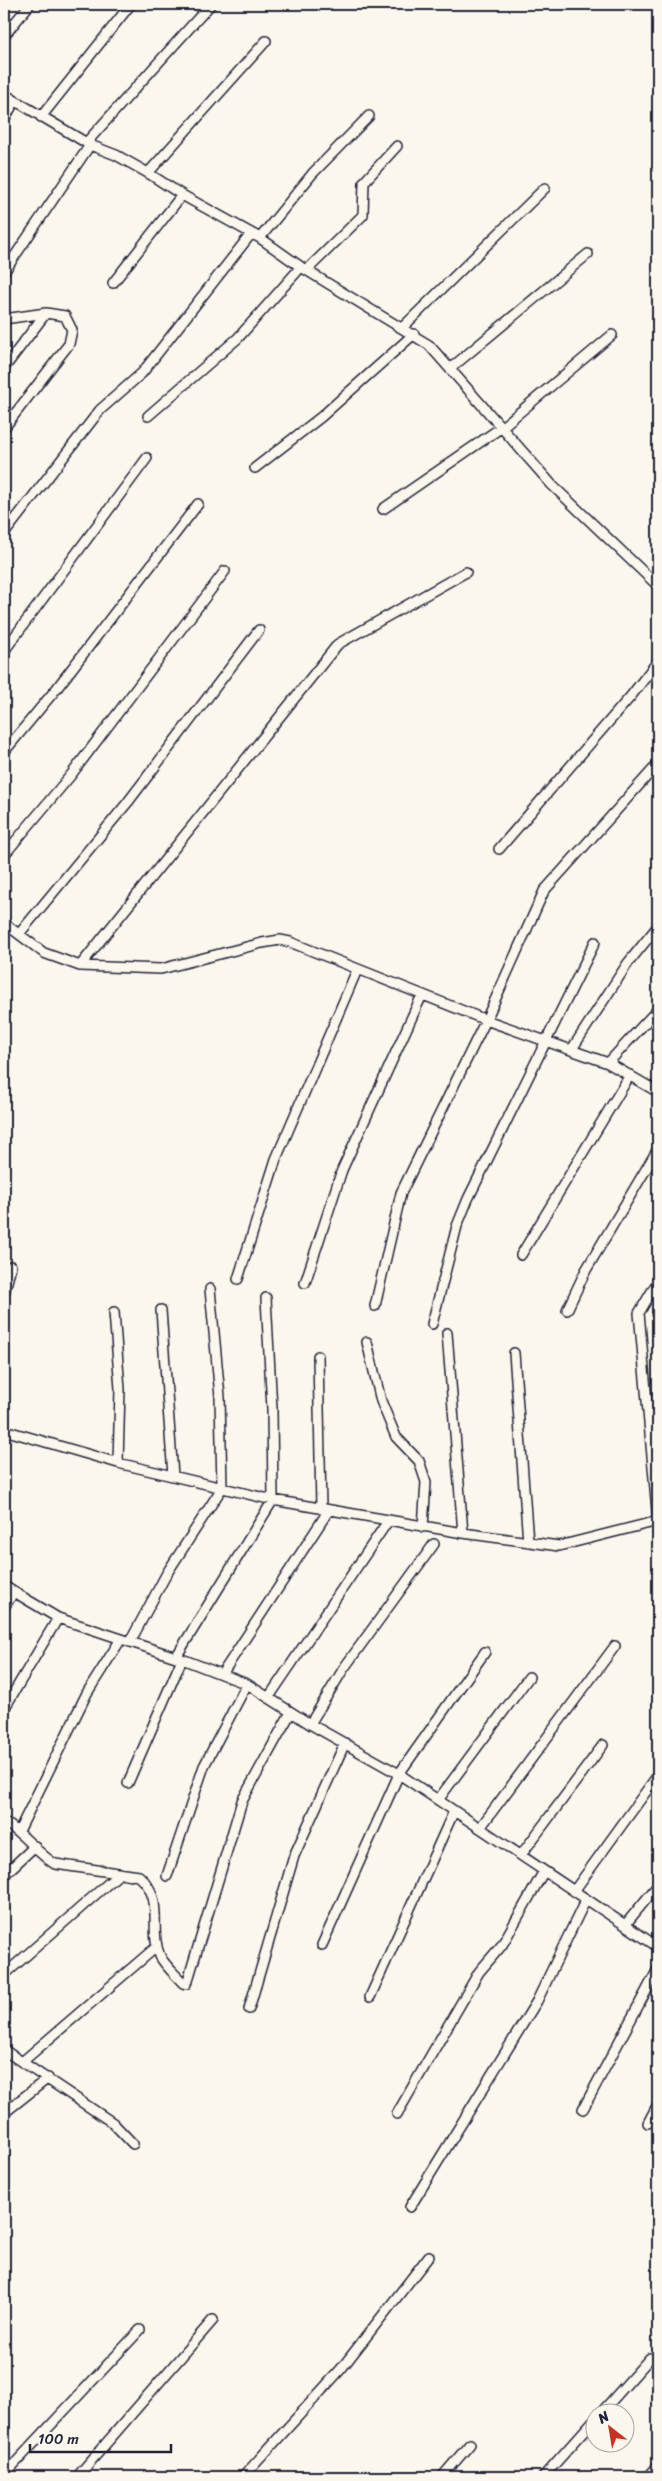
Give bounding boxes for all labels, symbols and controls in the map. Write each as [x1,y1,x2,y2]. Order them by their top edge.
north arrow [584,2404,634,2454]
text: N [592,2404,614,2431]
scale bar [30,2421,171,2453]
text: 100 m [38,2426,79,2452]

